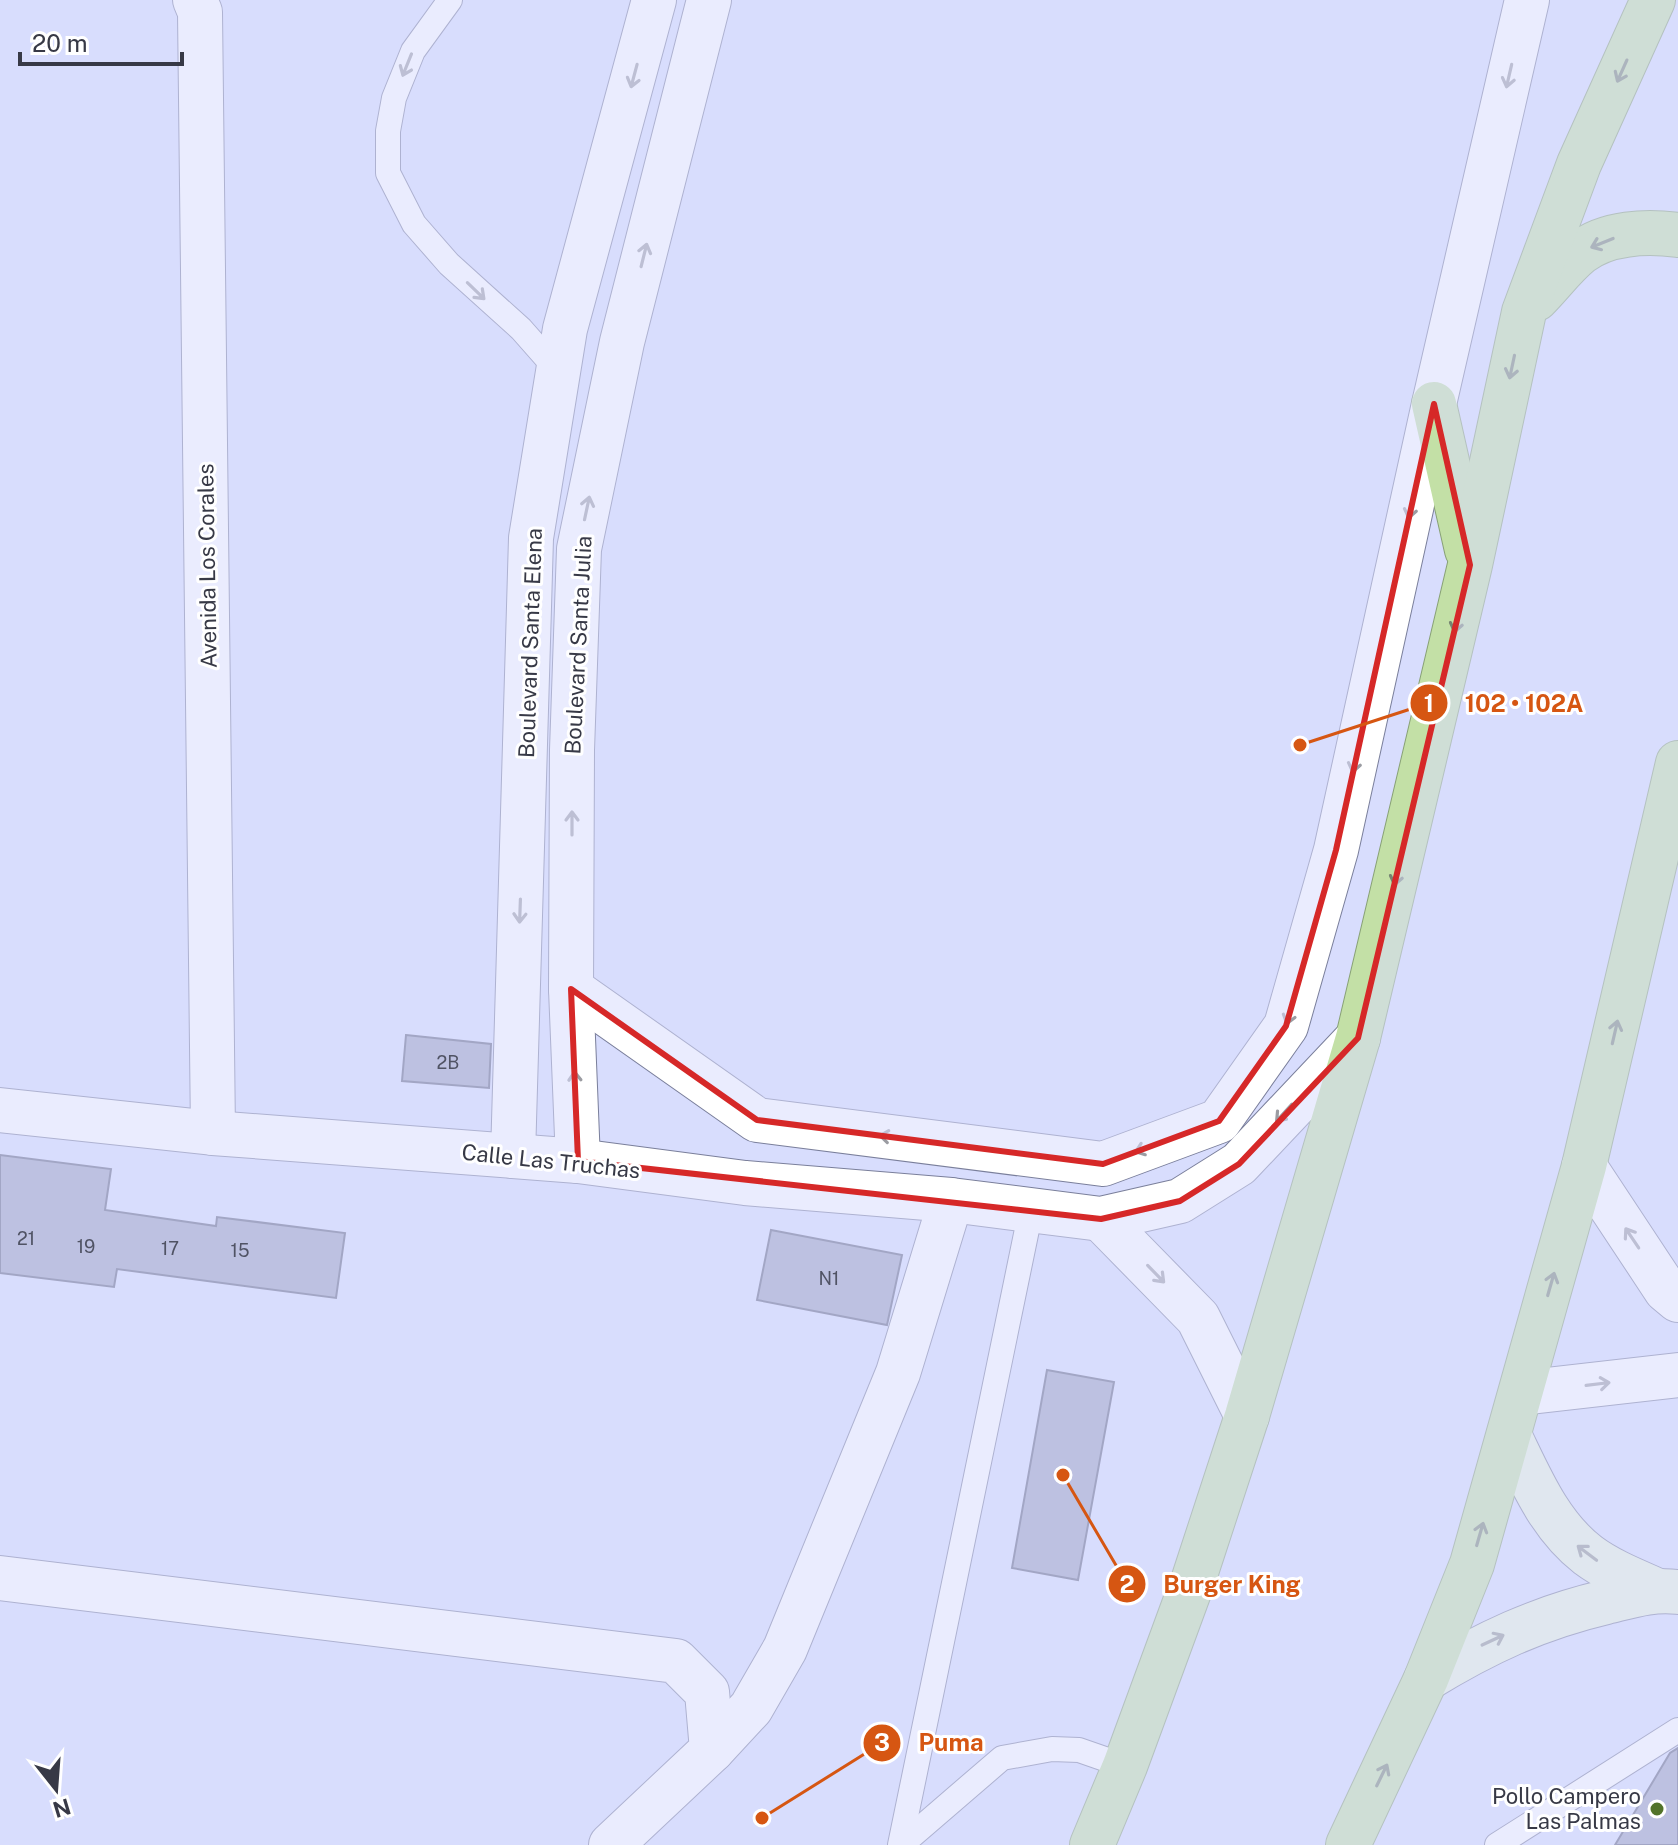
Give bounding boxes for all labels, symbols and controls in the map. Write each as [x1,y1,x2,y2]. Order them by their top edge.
scale bar [20,16,182,66]
text: 20 m [32,29,88,57]
one-way arrow [399,52,414,77]
one-way arrow [1613,59,1628,83]
one-way arrow [626,62,641,88]
one-way arrow [1501,63,1516,88]
one-way arrow [1590,237,1615,251]
one-way arrow [638,242,653,268]
one-way arrow [466,281,486,300]
one-way arrow [1504,354,1519,379]
street label: Avenida Los Corales [192,463,222,669]
one-way arrow [1403,494,1418,520]
one-way arrow [580,496,595,522]
street label: Boulevard Santa Elena [513,528,547,758]
street label: Boulevard Santa Julia [559,535,597,755]
one-way arrow [1449,607,1464,633]
callout: 102 • 102A [1409,679,1599,727]
text: 1 [1424,689,1434,717]
text: 102 • 102A [1465,689,1583,717]
one-way arrow [1347,748,1362,774]
one-way arrow [564,810,580,837]
one-way arrow [1389,860,1404,886]
one-way arrow [512,897,527,924]
one-way arrow [1282,999,1297,1025]
one-way arrow [1608,1020,1623,1046]
house number: 2B [437,1052,459,1073]
one-way arrow [567,1070,582,1097]
one-way arrow [1276,1103,1294,1123]
one-way arrow [879,1129,904,1144]
street label: Calle Las Truchas [460,1139,642,1183]
one-way arrow [1134,1142,1159,1156]
house number: 21 [17,1228,35,1249]
one-way arrow [1623,1228,1640,1250]
house number: 19 [77,1236,95,1257]
house number: 17 [161,1238,179,1259]
house number: 15 [231,1240,249,1261]
one-way arrow [1146,1264,1165,1284]
house number: N1 [819,1268,839,1289]
one-way arrow [1544,1272,1559,1298]
one-way arrow [1585,1376,1610,1391]
one-way arrow [1473,1522,1488,1548]
one-way arrow [1577,1545,1598,1562]
callout: Burger King [1107,1560,1317,1608]
text: 2 [1119,1570,1135,1598]
text: Burger King [1163,1570,1301,1598]
one-way arrow [1481,1632,1505,1647]
callout: Puma [862,1719,999,1767]
text: 3 [874,1728,890,1756]
text: Puma [919,1728,983,1756]
north arrow [16,1749,96,1829]
one-way arrow [1375,1763,1390,1787]
place label: Pollo Campero Las Palmas [1492,1783,1641,1834]
text: N [50,1793,74,1823]
marker: Pollo Campero Las Palmas [1648,1800,1666,1818]

